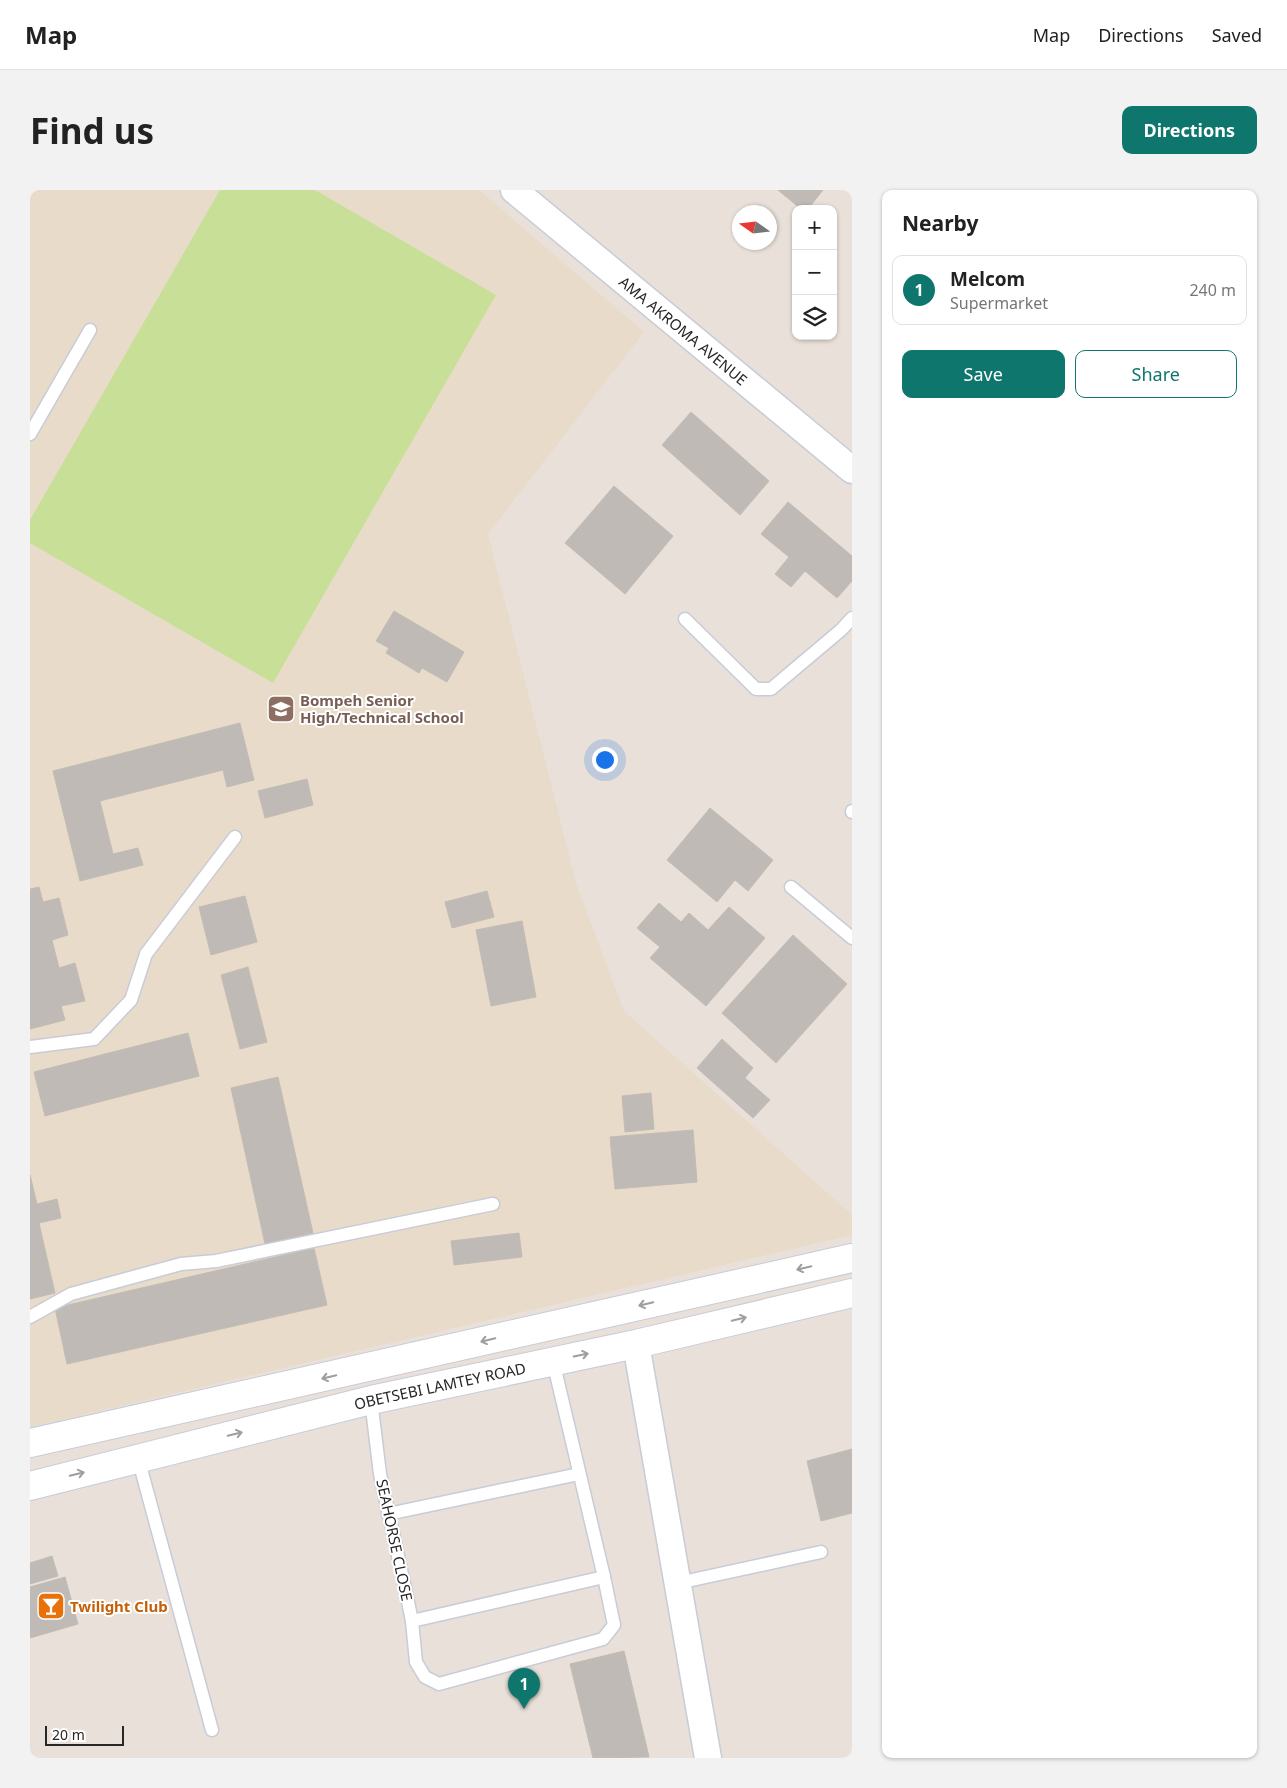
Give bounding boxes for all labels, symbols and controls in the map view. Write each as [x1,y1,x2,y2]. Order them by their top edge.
text: Map [25,18,77,51]
text: Map [1033,23,1070,47]
text: Directions [1098,23,1184,47]
text: Saved [1212,23,1262,47]
button: Directions [1122,106,1257,154]
text: Find us [30,107,154,154]
north arrow [732,205,777,250]
map controls [792,205,837,340]
button: + [792,205,837,250]
text: Nearby [902,209,978,237]
button: − [792,250,837,295]
text: Melcom [950,266,1025,292]
street label: AMA AKROMA AVENUE [615,271,752,389]
text: 1 [914,279,924,301]
text: 240 m [1189,279,1236,301]
text: Supermarket [950,292,1048,314]
button: layers [792,295,837,340]
button: Save [902,350,1065,398]
button: Share [1075,350,1237,398]
place label: Bompeh Senior High/Technical School [300,690,464,727]
school or university icon: Bompeh Senior High/Technical School [266,694,296,724]
your location [592,747,618,773]
one-way arrow [797,1264,813,1274]
one-way arrow [638,1300,654,1310]
one-way arrow [731,1314,747,1323]
one-way arrow [480,1336,496,1346]
one-way arrow [573,1350,589,1359]
street label: OBETSEBI LAMTEY ROAD [352,1358,528,1414]
one-way arrow [322,1372,338,1382]
one-way arrow [226,1429,242,1438]
one-way arrow [69,1469,85,1478]
street label: SEAHORSE CLOSE [372,1477,418,1603]
bar icon: Twilight Club [36,1591,66,1621]
place label: Twilight Club [70,1596,168,1616]
pin: 1 [508,1668,540,1709]
scale bar [45,1723,124,1746]
text: 20 m [52,1725,85,1744]

